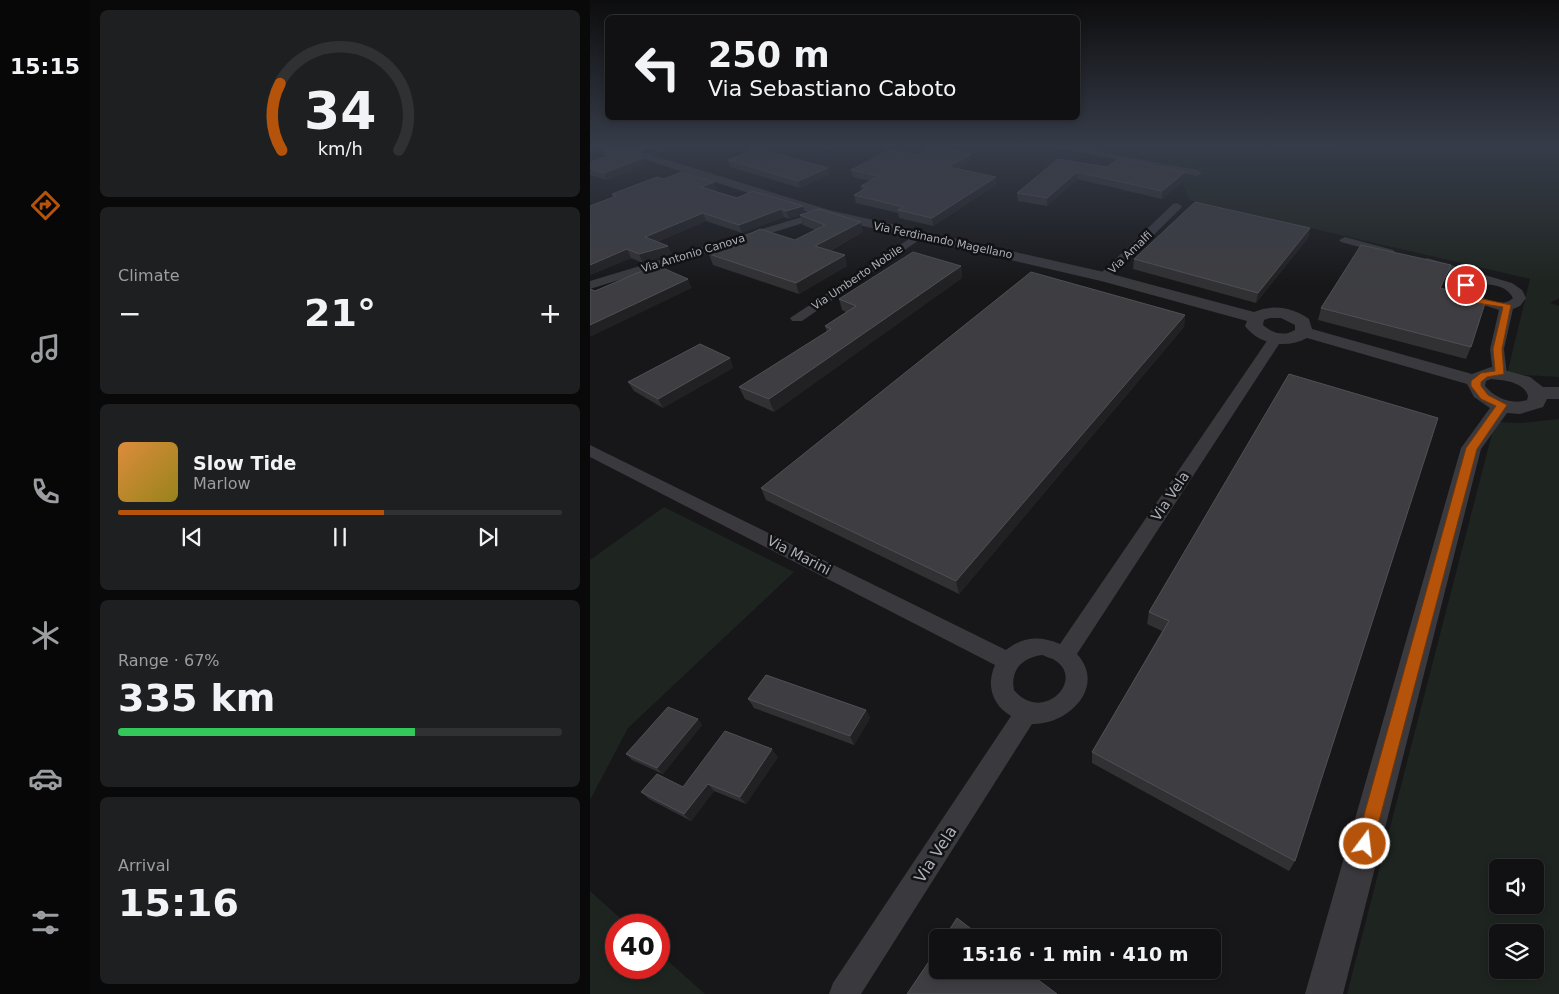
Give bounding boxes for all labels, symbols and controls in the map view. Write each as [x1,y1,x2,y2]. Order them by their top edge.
icon: left [625,35,690,100]
text: 250 m [708,35,830,75]
text: 15:15 [10,54,80,79]
text: Via Sebastiano Caboto [708,76,957,101]
text: 34 [304,81,376,141]
text: km/h [317,138,363,159]
icon: directions [28,188,63,223]
street label: Via Ferdinando Magellano [872,219,1014,262]
street label: Via Amalfi [1106,228,1155,276]
street label: Via Antonio Canova [640,232,747,275]
street label: Via Umberto Nobile [809,242,905,313]
pin [1445,264,1487,306]
text: Climate [118,266,180,285]
icon: arrive [1452,271,1480,299]
text: 21° [304,291,376,335]
text: − [118,297,141,330]
text: + [539,297,562,330]
icon: music [28,331,63,366]
text: Slow Tide [193,452,296,474]
street label: Via Vela [1148,468,1192,524]
icon: phone [28,474,63,509]
text: Marlow [193,474,251,493]
icon: previous [178,523,206,551]
icon: pause [326,523,354,551]
icon: next [474,523,502,551]
street label: Via Marini [765,532,833,578]
icon: climate [28,618,63,653]
text: Range · 67% [118,651,220,670]
text: 335 km [118,676,275,720]
icon: car [28,761,63,796]
position arrow [1338,817,1390,869]
street label: Via Vela [910,822,961,886]
text: Arrival [118,856,170,875]
map controls [1489,859,1544,979]
button: sound [1489,859,1544,914]
text: 15:16 [118,881,239,925]
icon: filters [28,905,63,940]
speed limit sign: 40 [605,914,670,979]
button: layers [1489,924,1544,979]
text: 15:16 · 1 min · 410 m [961,943,1189,965]

